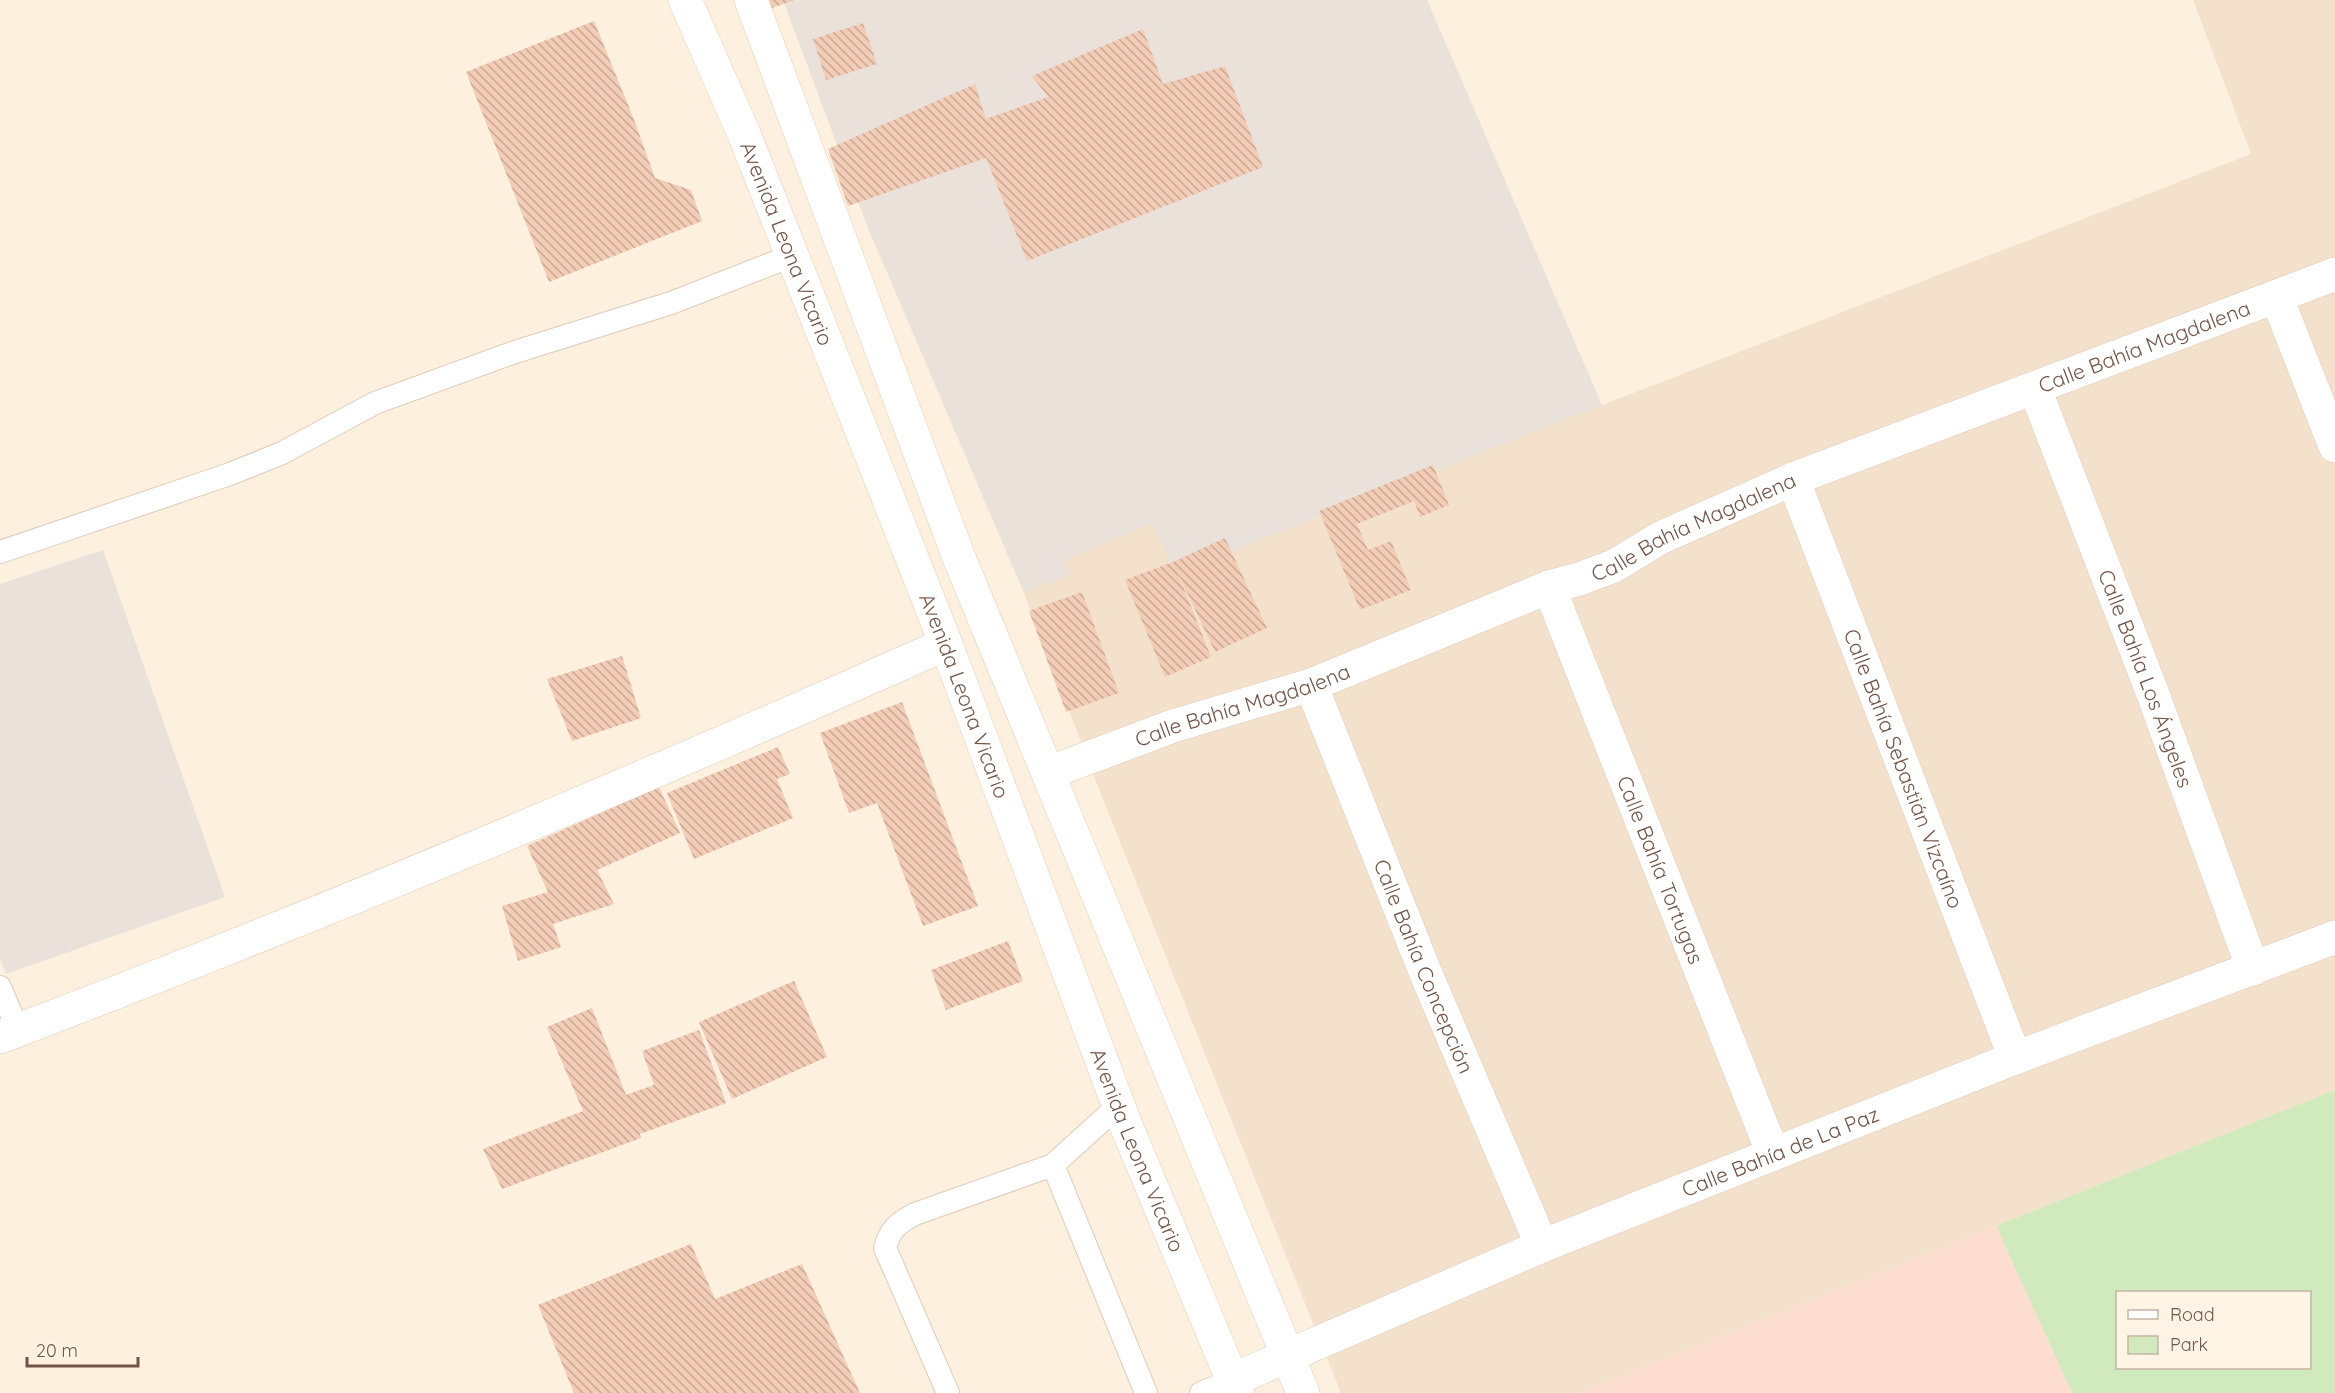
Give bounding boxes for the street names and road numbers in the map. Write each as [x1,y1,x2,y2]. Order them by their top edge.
street label: Avenida Leona Vicario [735,137,839,349]
street label: Calle Bahía Magdalena [2035,294,2254,398]
street label: Calle Bahía Magdalena [1587,466,1800,586]
street label: Calle Bahía Los Ángeles [2093,566,2199,791]
street label: Avenida Leona Vicario [914,589,1016,802]
street label: Calle Bahía Sebastián Vizcaíno [1839,625,1969,912]
street label: Calle Bahía Magdalena [1131,657,1354,752]
street label: Calle Bahía Tortugas [1612,772,1710,968]
street label: Calle Bahía Concepción [1369,855,1480,1077]
street label: Avenida Leona Vicario [1085,1044,1190,1256]
street label: Calle Bahía de La Paz [1678,1100,1883,1202]

